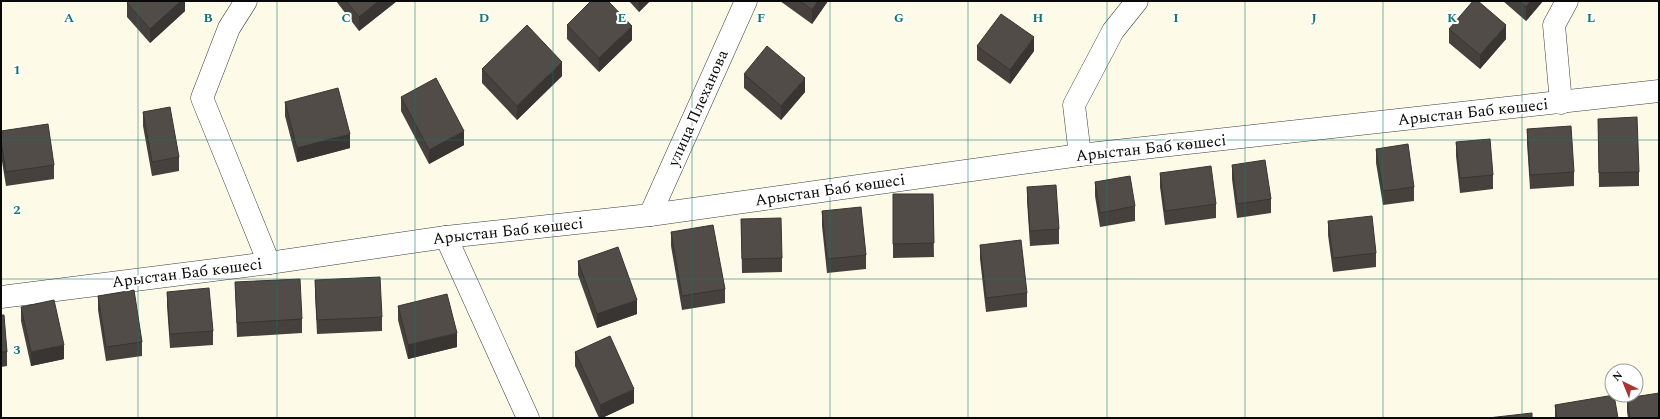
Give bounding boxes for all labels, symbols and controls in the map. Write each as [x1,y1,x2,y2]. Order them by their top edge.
text: A [64,8,74,28]
text: B [203,8,213,28]
text: C [341,8,351,28]
text: D [479,8,489,28]
text: E [618,8,627,28]
text: F [757,8,765,28]
text: G [894,8,904,28]
text: H [1033,8,1044,28]
text: I [1173,8,1179,28]
text: J [1311,8,1317,28]
text: K [1447,8,1457,28]
text: L [1587,8,1595,28]
street label: улица Плеханова [661,45,735,171]
text: 1 [13,60,21,80]
street label: Арыстан Баб көшесі [1397,92,1549,132]
street label: Арыстан Баб көшесі [1075,128,1227,168]
street label: Арыстан Баб көшесі [753,168,907,212]
text: 2 [13,200,21,220]
street label: Арыстан Баб көшесі [432,211,584,251]
street label: Арыстан Баб көшесі [110,252,264,294]
text: 3 [13,340,21,360]
north arrow [1604,363,1644,403]
text: N [1608,367,1627,385]

